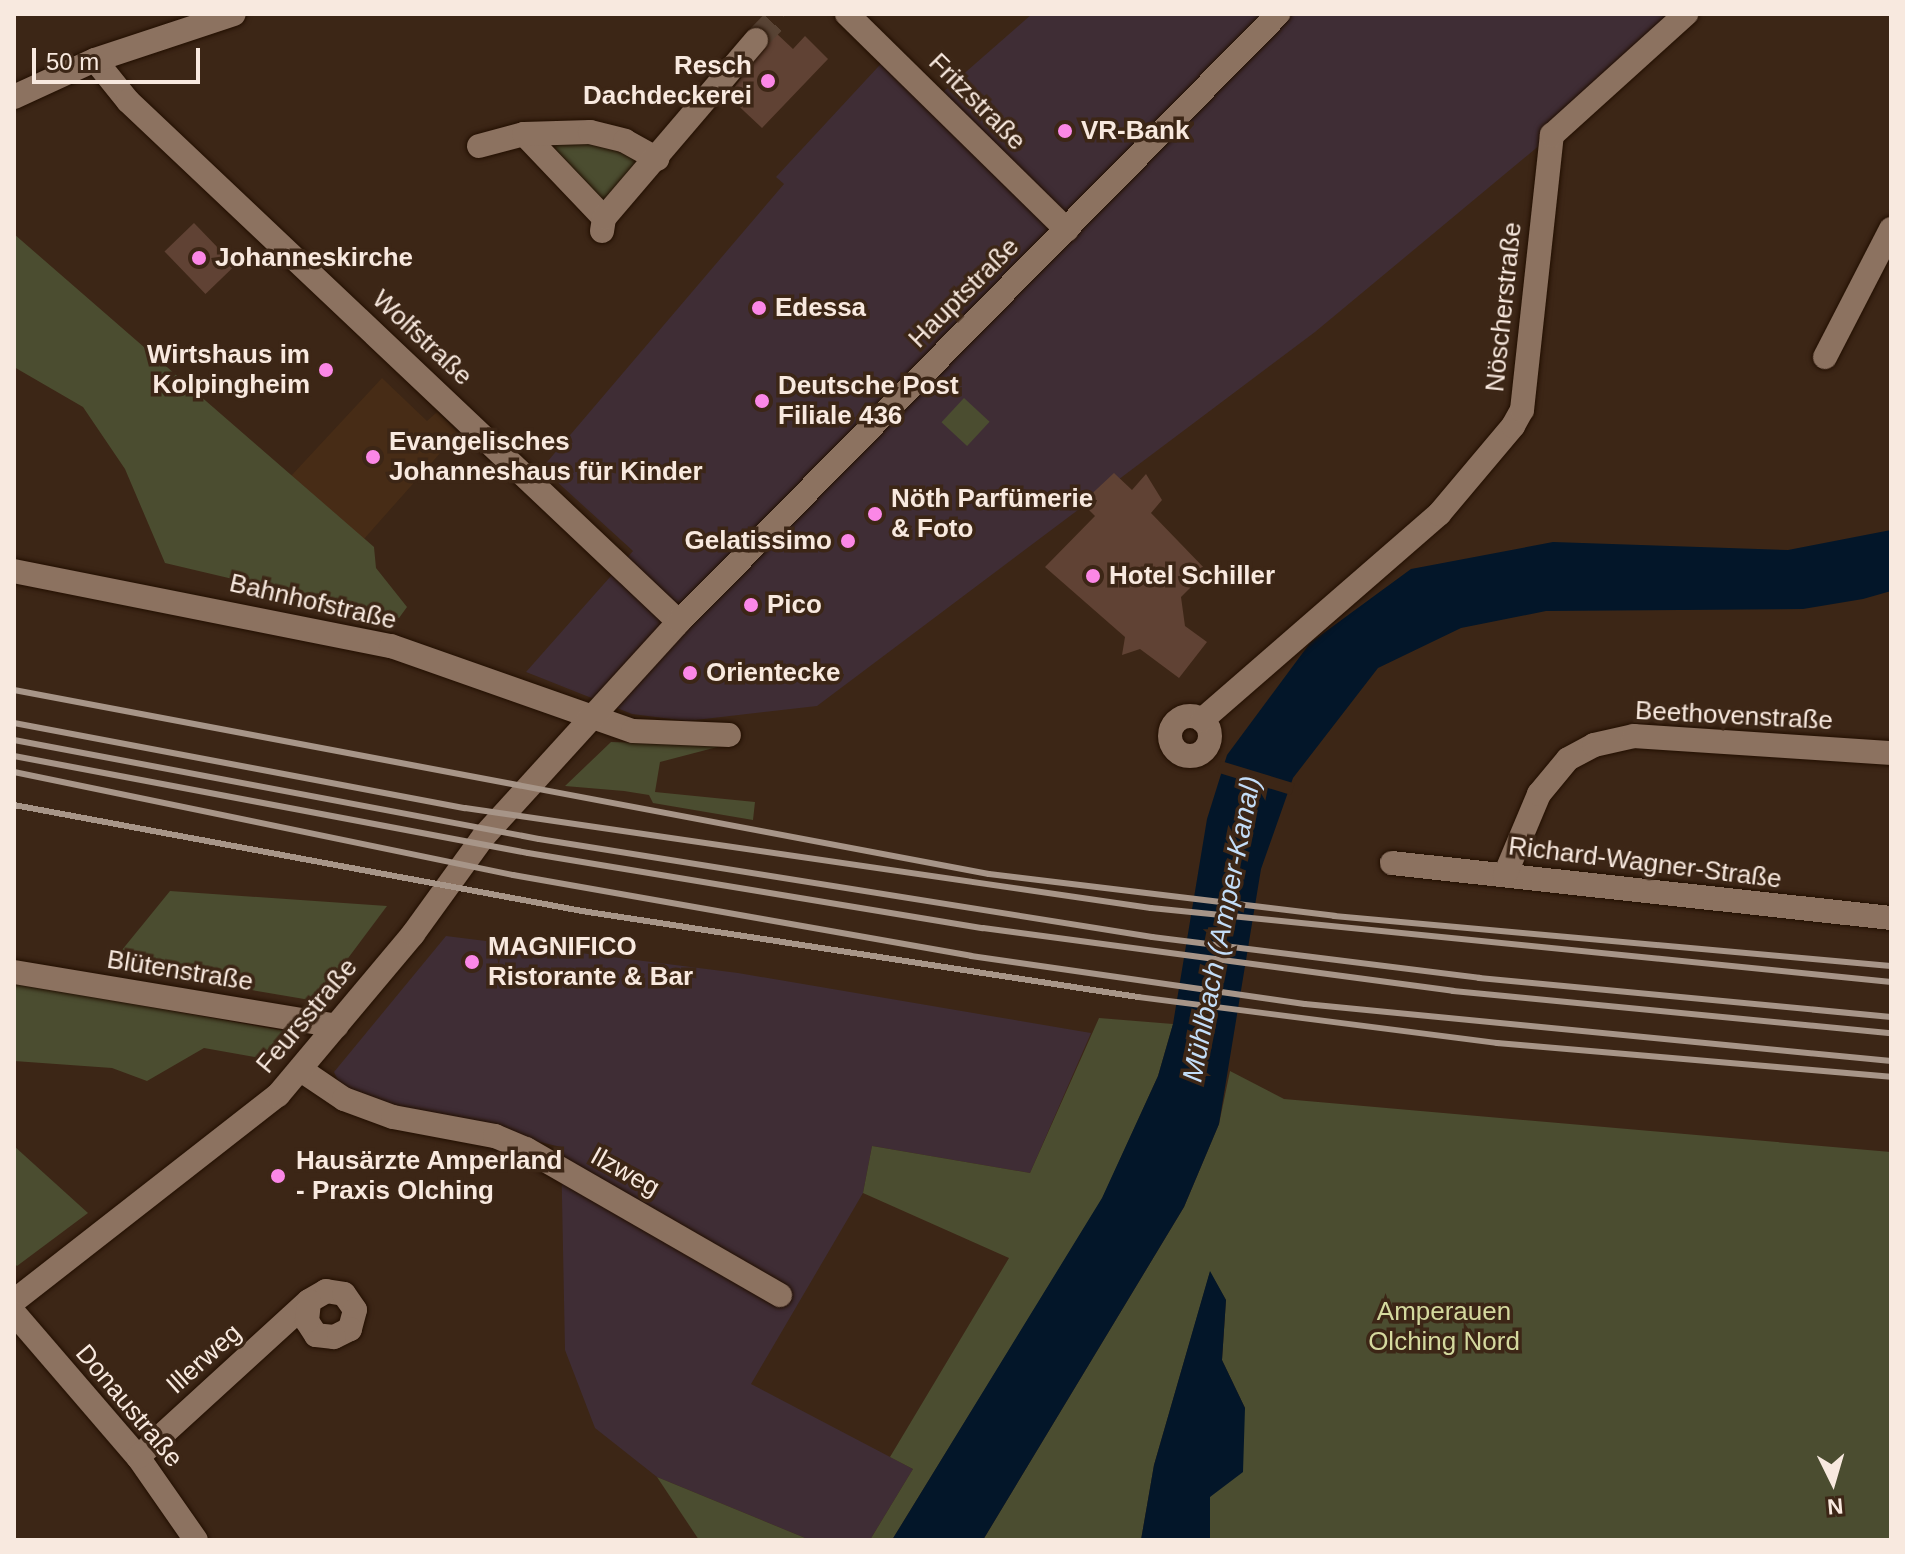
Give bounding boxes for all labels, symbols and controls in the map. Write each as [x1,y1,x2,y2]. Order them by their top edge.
scale bar [36,32,204,82]
street label: Fritzstraße [922,47,1032,157]
text: 50 m [46,48,99,75]
place label: Resch Dachdeckerei [583,50,752,112]
marker: Resch Dachdeckerei [759,72,777,90]
place label: VR-Bank [1081,115,1189,147]
marker: VR-Bank [1056,122,1074,140]
street label: Nöscherstraße [1480,221,1528,393]
street label: Hauptstraße [902,231,1026,355]
place label: Johanneskirche [215,242,413,274]
marker: Johanneskirche [190,249,208,267]
street label: Wolfstraße [366,284,478,392]
place label: Edessa [775,292,866,324]
marker: Edessa [750,299,768,317]
place label: Wirtshaus im Kolpingheim [147,339,310,400]
marker: Wirtshaus im Kolpingheim [317,361,335,379]
place label: Deutsche Post Filiale 436 [778,370,959,432]
marker: Deutsche Post Filiale 436 [753,392,771,410]
place label: Evangelisches Johanneshaus für Kinder [389,426,702,488]
marker: Evangelisches Johanneshaus für Kinder [364,448,382,466]
place label: Nöth Parfümerie & Foto [891,483,1093,544]
marker: Nöth Parfümerie & Foto [866,505,884,523]
place label: Gelatissimo [685,525,832,557]
marker: Gelatissimo [839,532,857,550]
place label: Hotel Schiller [1109,560,1275,592]
marker: Hotel Schiller [1084,567,1102,585]
street label: Bahnhofstraße [226,568,400,636]
place label: Pico [767,589,822,621]
marker: Pico [742,596,760,614]
place label: Orientecke [706,657,840,689]
marker: Orientecke [681,664,699,682]
street label: Beethovenstraße [1634,695,1834,737]
water label: Mühlbach (Amper-Kanal) [1176,773,1268,1085]
street label: Richard-Wagner-Straße [1507,831,1783,895]
place label: MAGNIFICO Ristorante & Bar [488,931,693,992]
street label: Blütenstraße [105,944,255,998]
street label: Feursstraße [250,952,364,1080]
marker: MAGNIFICO Ristorante & Bar [463,953,481,971]
street label: Ilzweg [585,1140,665,1204]
place label: Hausärzte Amperland - Praxis Olching [296,1145,563,1206]
marker: Hausärzte Amperland - Praxis Olching [267,1165,289,1187]
park label: Amperauen Olching Nord [1368,1296,1520,1358]
street label: Illerweg [160,1317,248,1401]
street label: Donaustraße [69,1338,189,1474]
north arrow [1793,1442,1873,1522]
text: N [1826,1493,1844,1520]

